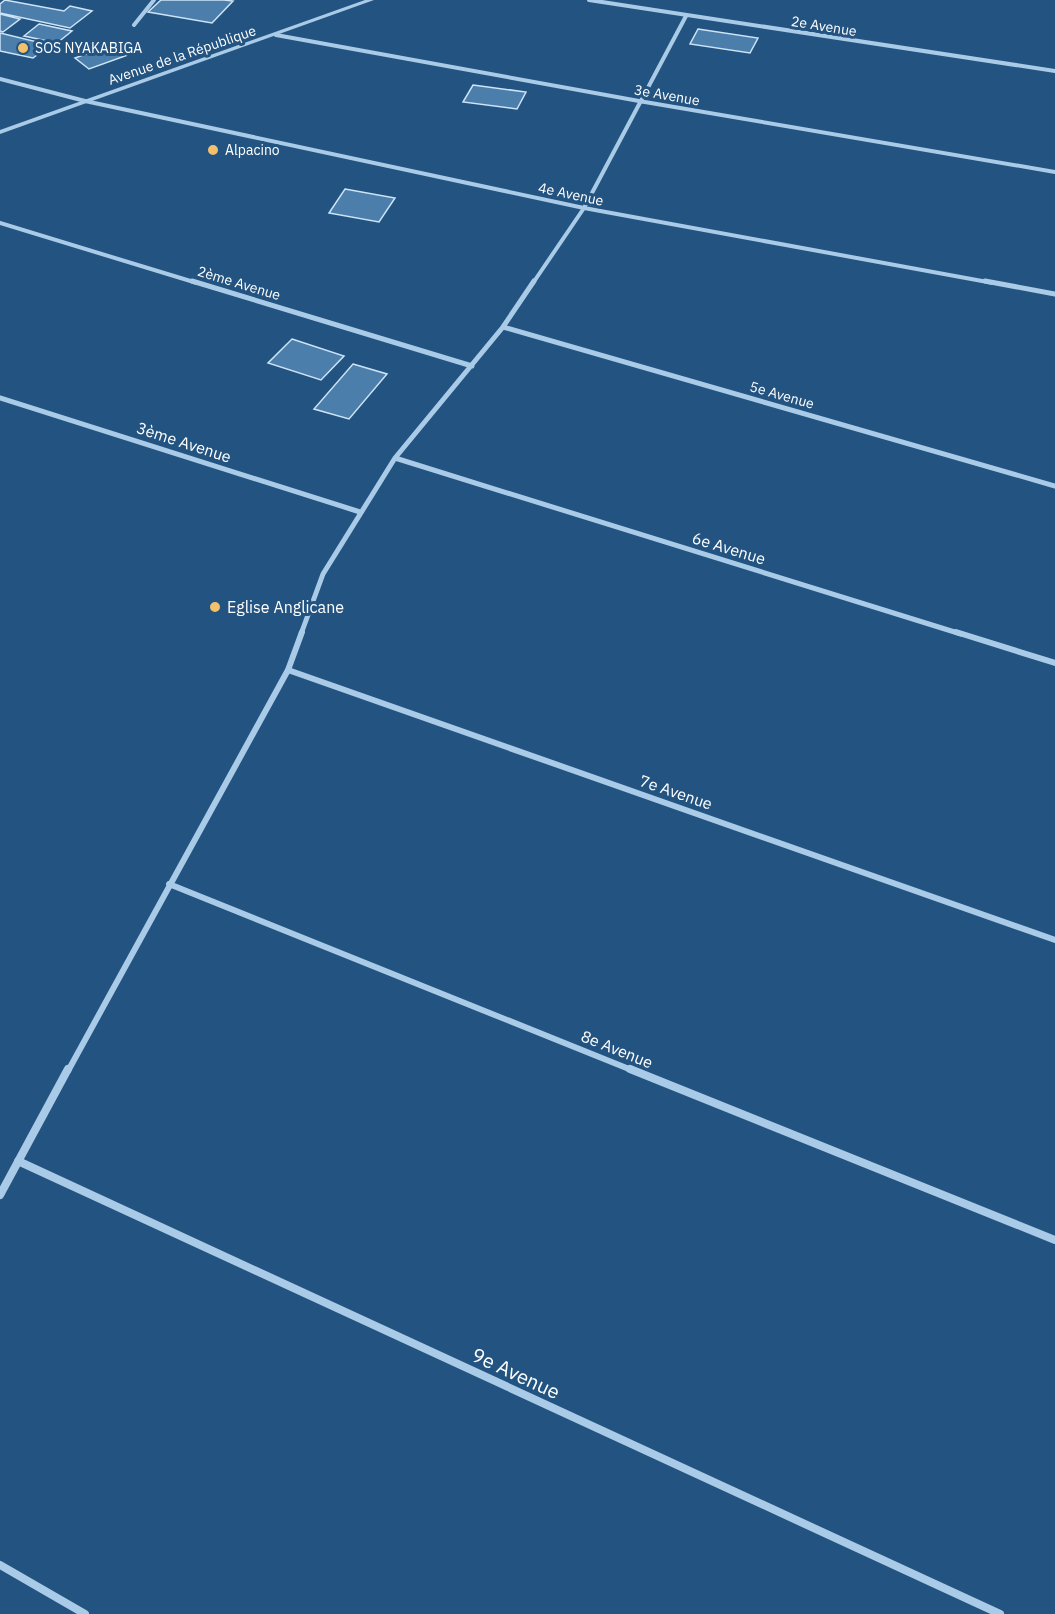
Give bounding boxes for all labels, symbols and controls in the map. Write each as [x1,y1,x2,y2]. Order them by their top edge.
street label: 2e Avenue [790,12,858,40]
street label: Avenue de la République [106,21,259,89]
place label: SOS NYAKABIGA [35,39,142,57]
marker: SOS NYAKABIGA [16,41,30,55]
street label: 3e Avenue [633,80,701,110]
place label: Alpacino [225,141,280,159]
marker: Alpacino [206,143,220,157]
street label: 4e Avenue [537,178,606,210]
street label: 2ème Avenue [195,262,283,304]
street label: 5e Avenue [748,377,817,413]
street label: 3ème Avenue [134,417,234,467]
street label: 6e Avenue [690,527,768,569]
place label: Eglise Anglicane [227,597,344,617]
marker: Eglise Anglicane [208,600,222,614]
street label: 7e Avenue [637,770,715,814]
street label: 8e Avenue [578,1026,656,1073]
street label: 9e Avenue [467,1341,565,1405]

